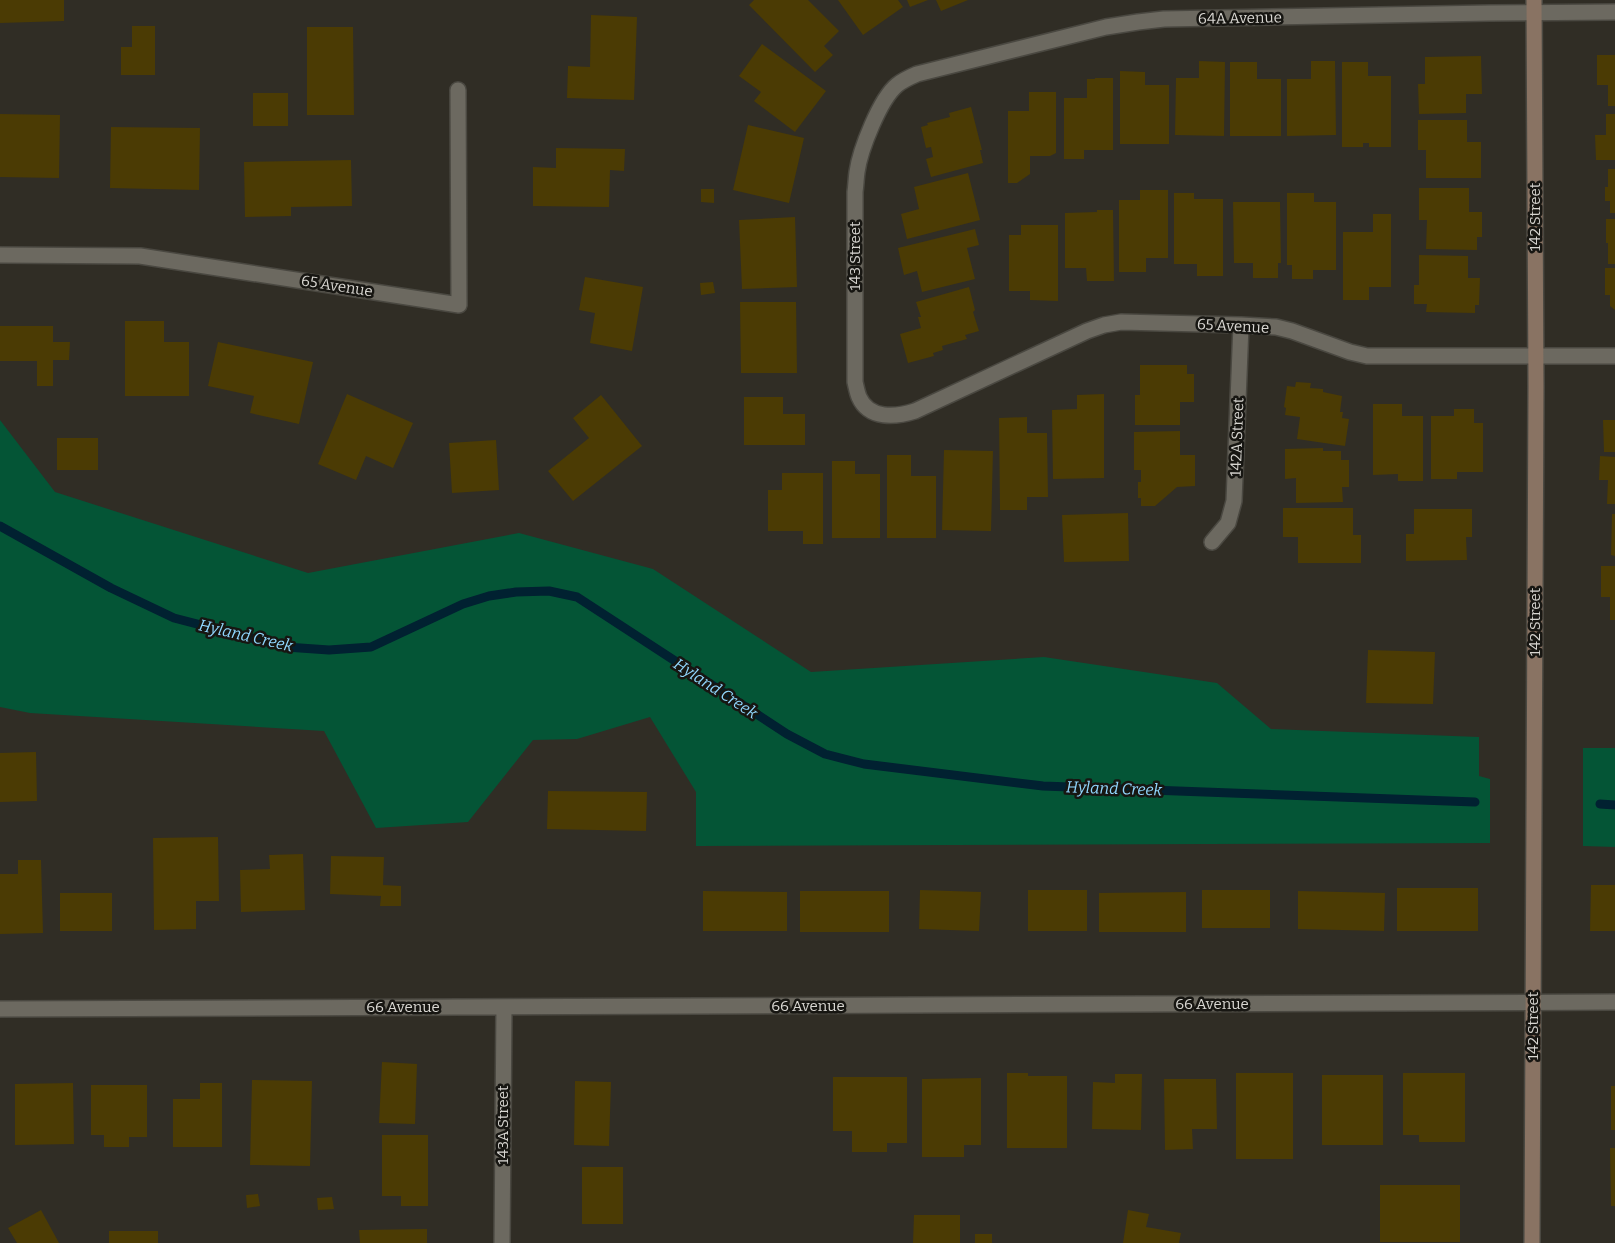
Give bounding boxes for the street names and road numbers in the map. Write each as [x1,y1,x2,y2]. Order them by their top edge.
street label: 64A Avenue [1198,8,1282,28]
street label: 142 Street [1526,182,1544,251]
street label: 143 Street [846,221,864,290]
street label: 65 Avenue [300,271,374,301]
street label: 65 Avenue [1196,315,1270,337]
street label: 142A Street [1227,397,1247,477]
street label: 142 Street [1526,587,1544,656]
street label: 142 Street [1524,991,1542,1060]
street label: 66 Avenue [1175,995,1249,1013]
street label: 66 Avenue [771,997,845,1015]
street label: 66 Avenue [366,998,440,1016]
street label: 143A Street [494,1085,512,1164]

